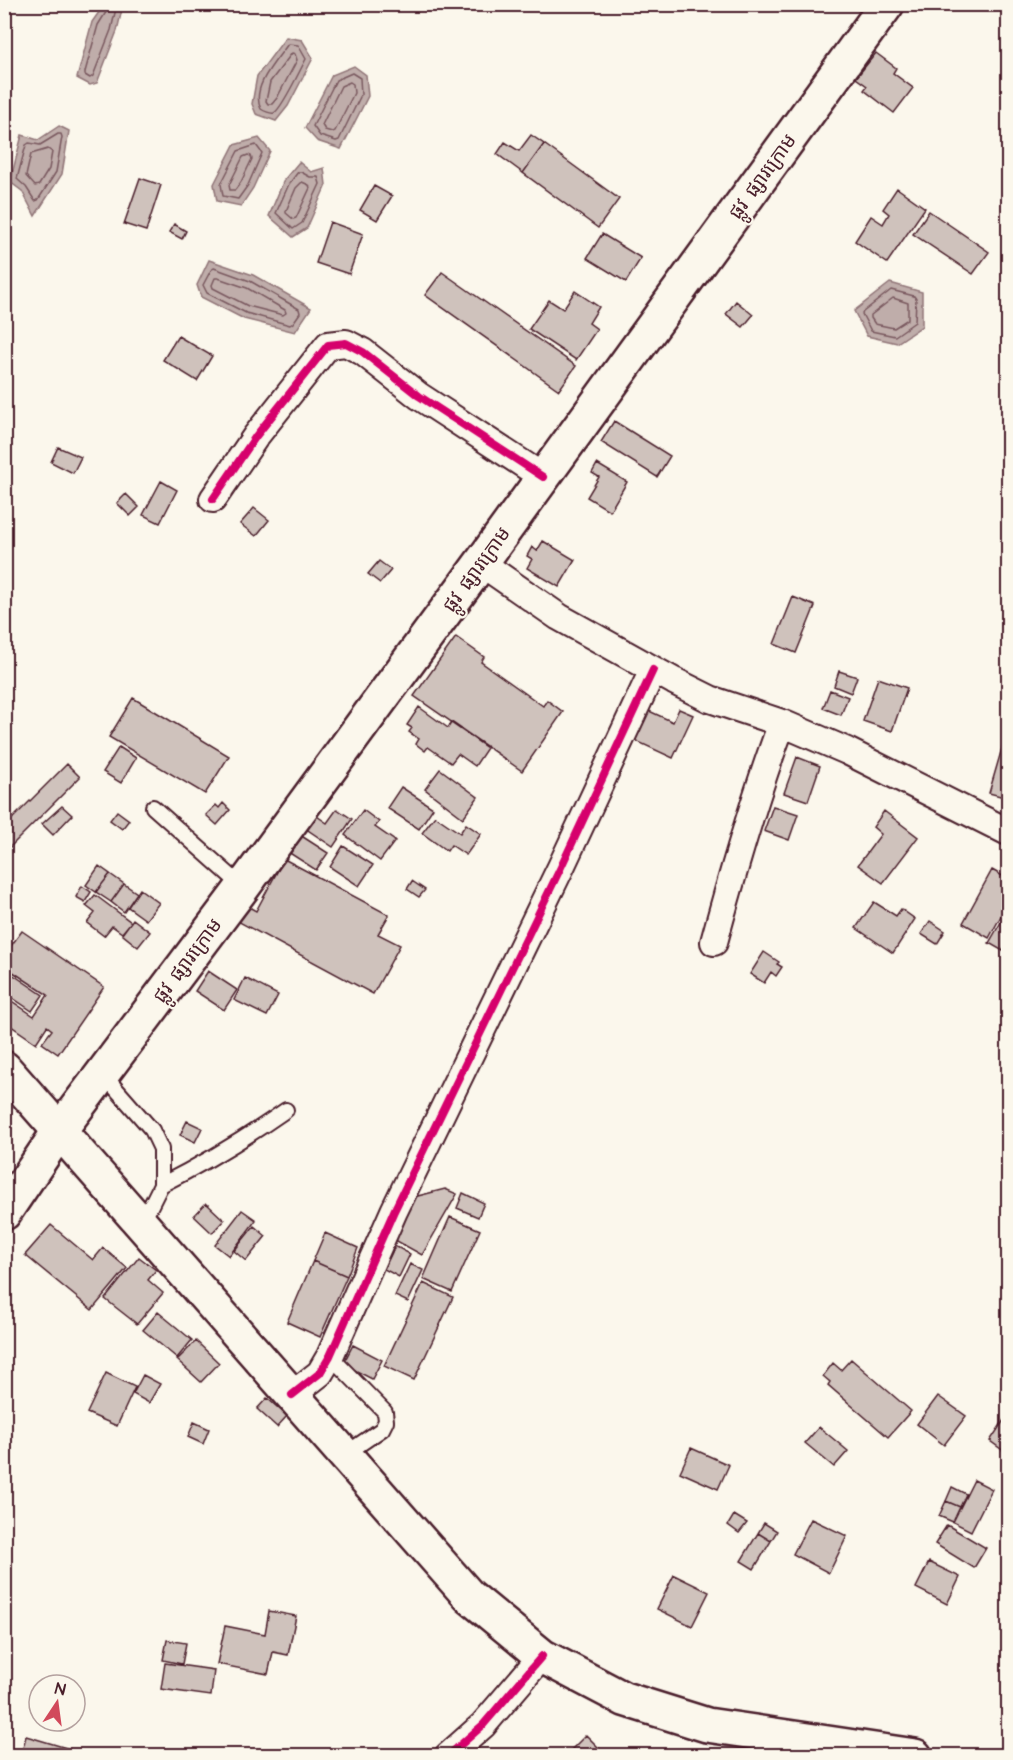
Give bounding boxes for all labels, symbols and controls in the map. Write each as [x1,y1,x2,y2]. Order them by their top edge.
street label: ផ្លូវ ផ្សារក្រោម [722,128,807,228]
street label: ផ្លូវ ផ្សារក្រោម [436,521,521,621]
street label: ផ្លូវ ផ្សារក្រោម [147,912,232,1011]
north arrow [27,1673,87,1733]
text: N [53,1678,68,1701]

